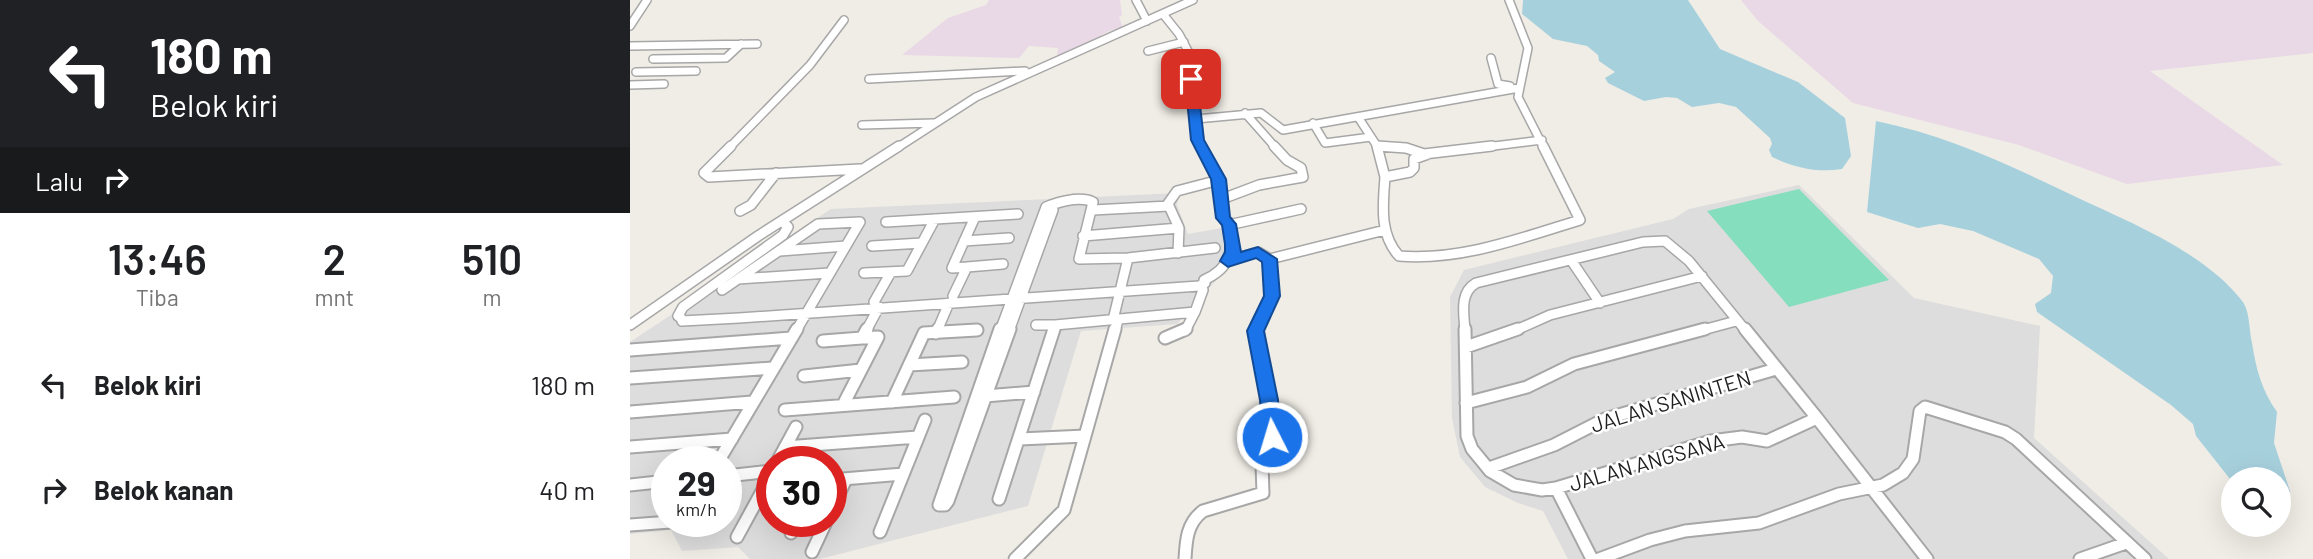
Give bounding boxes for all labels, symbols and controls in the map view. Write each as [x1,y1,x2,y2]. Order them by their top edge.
text: 180 m [150,25,273,84]
icon: left [35,28,126,119]
pin [1161,49,1221,109]
icon: arrive [1172,60,1210,98]
text: Belok kiri [150,85,278,123]
icon: right [97,161,135,199]
text: Lalu [35,165,83,196]
text: 13:46 [108,233,207,283]
text: 2 [323,233,346,283]
text: 510 [462,233,522,283]
text: Tiba [136,283,179,311]
text: mnt [314,283,354,311]
text: m [483,283,502,311]
street label: JALAN SANINTEN [1587,364,1754,437]
icon: left [35,366,73,404]
text: Belok kiri [94,369,201,400]
text: 180 m [531,369,595,400]
position arrow [1235,400,1309,474]
street label: JALAN ANGSANA [1566,427,1727,496]
speed limit sign: 30 [756,446,847,537]
text: 29 [677,461,716,503]
map controls [2221,467,2291,537]
button: search [2221,467,2291,537]
icon: right [35,471,73,509]
text: Belok kanan [94,474,233,505]
text: 40 m [539,474,595,505]
text: km/h [676,498,717,520]

